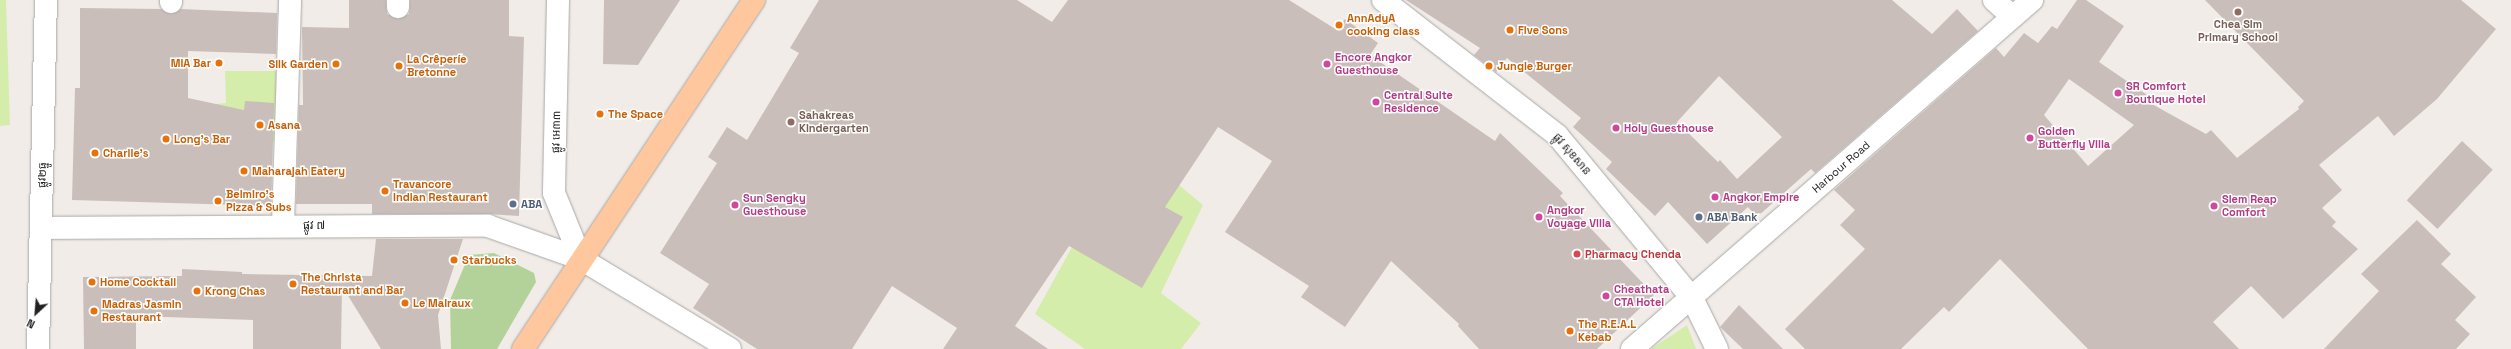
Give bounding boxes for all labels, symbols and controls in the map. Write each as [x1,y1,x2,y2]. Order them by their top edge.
marker: Chea Sim Primary School [2233,7,2243,17]
place label: AnnAdyA cooking class [1347,12,1420,38]
place label: Chea Sim Primary School [2198,18,2278,44]
marker: AnnAdyA cooking class [1334,20,1344,30]
place label: Five Sons [1518,23,1568,37]
marker: Five Sons [1505,25,1515,35]
place label: Encore Angkor Guesthouse [1335,51,1412,77]
place label: La Crêperíe Bretonne [407,53,467,79]
place label: MIA Bar [171,56,211,70]
place label: Silk Garden [269,57,328,71]
marker: MIA Bar [214,58,224,68]
marker: Silk Garden [331,59,341,69]
marker: Encore Angkor Guesthouse [1322,59,1332,69]
place label: Jungle Burger [1497,59,1572,73]
marker: La Crêperíe Bretonne [394,61,404,71]
marker: Jungle Burger [1484,61,1494,71]
place label: SR Comfort Boutique Hotel [2126,80,2206,106]
marker: SR Comfort Boutique Hotel [2113,88,2123,98]
place label: Central Suite Residence [1384,89,1453,115]
marker: Central Suite Residence [1371,97,1381,107]
place label: The Space [608,107,663,121]
marker: The Space [595,109,605,119]
place label: Sahakreas Kindergarten [799,109,869,135]
street label: ផ្លូវ អេ៣៣ [549,111,563,153]
marker: Sahakreas Kindergarten [786,117,796,127]
place label: Asana [268,118,300,132]
marker: Asana [255,120,265,130]
place label: Holy Guesthouse [1624,121,1714,135]
marker: Holy Guesthouse [1611,123,1621,133]
place label: Golden Butterfly Villa [2038,125,2110,151]
street label: ផ្លូវ សុខសាន [1550,130,1594,178]
place label: Long's Bar [174,132,230,146]
marker: Golden Butterfly Villa [2025,133,2035,143]
marker: Long's Bar [161,134,171,144]
street label: Harbour Road [1809,138,1873,196]
place label: Charlie's [103,146,148,160]
marker: Charlie's [90,148,100,158]
street label: ផ្លូវ២ធ្នូ [35,162,49,188]
place label: Maharajah Eatery [252,164,345,178]
marker: Maharajah Eatery [239,166,249,176]
place label: Travancore Indian Restaurant [393,178,488,204]
marker: Travancore Indian Restaurant [380,186,390,196]
place label: Belmiro's Pizza & Subs [226,188,292,214]
place label: Angkor Empire [1723,190,1799,204]
place label: Sun Sengky Guesthouse [743,192,806,218]
marker: Angkor Empire [1710,192,1720,202]
place label: Siem Reap Comfort [2222,193,2277,219]
marker: Belmiro's Pizza & Subs [213,196,223,206]
place label: ABA [521,197,542,211]
marker: ABA [508,199,518,209]
marker: Sun Sengky Guesthouse [730,200,740,210]
marker: Siem Reap Comfort [2209,201,2219,211]
place label: Angkor Voyage Villa [1547,204,1611,230]
place label: ABA Bank [1707,210,1758,224]
marker: Angkor Voyage Villa [1534,212,1544,222]
marker: ABA Bank [1694,212,1704,222]
street label: ផ្លូវ ៧ [303,218,325,232]
place label: Pharmacy Chenda [1585,247,1681,261]
marker: Pharmacy Chenda [1572,249,1582,259]
place label: Starbucks [462,253,516,267]
marker: Starbucks [449,255,459,265]
place label: The Christa Restaurant and Bar [301,271,404,297]
place label: Home Cocktail [100,275,176,289]
marker: Home Cocktail [87,277,97,287]
marker: The Christa Restaurant and Bar [288,279,298,289]
place label: Cheathata CTA Hotel [1614,283,1669,309]
place label: Krong Chas [205,284,265,298]
marker: Krong Chas [192,286,202,296]
marker: Cheathata CTA Hotel [1601,291,1611,301]
north arrow [16,293,56,333]
place label: Le Malraux [413,296,471,310]
place label: Madras Jasmin Restaurant [102,298,182,324]
marker: Le Malraux [400,298,410,308]
marker: Madras Jasmin Restaurant [89,306,99,316]
text: N [24,316,37,332]
place label: The R.E.A.L Kebab [1578,318,1636,344]
marker: The R.E.A.L Kebab [1565,326,1575,336]

